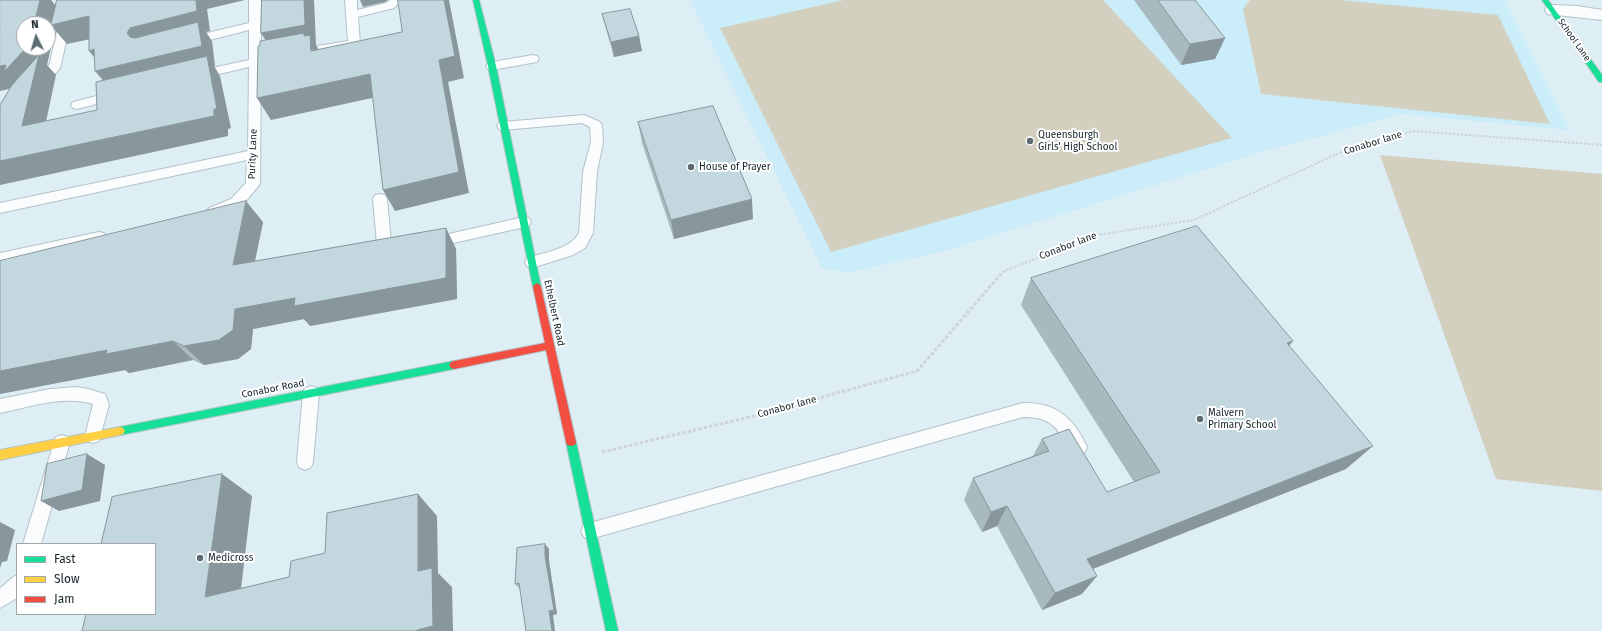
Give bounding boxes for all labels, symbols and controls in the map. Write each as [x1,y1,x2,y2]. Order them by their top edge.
north arrow [16,16,56,56]
street label: School Lane [1555,17,1593,63]
text: N [31,18,39,31]
street label: Purity Lane [246,128,260,180]
street label: Conabor lane [1342,128,1404,158]
place label: Queensburgh Girls' High School [1038,129,1117,152]
marker: Queensburgh Girls' High School [1025,136,1035,146]
place label: House of Prayer [699,161,771,173]
marker: House of Prayer [686,162,696,172]
street label: Conabor lane [1038,230,1098,262]
street label: Ethelbert Road [541,279,567,347]
street label: Conabor Road [240,377,306,401]
street label: Conabor lane [756,393,818,421]
place label: Malvern Primary School [1208,407,1276,430]
marker: Malvern Primary School [1195,414,1205,424]
legend [16,543,156,615]
text: Fast [54,552,76,566]
place label: Medicross [208,552,253,564]
marker: Medicross [195,553,205,563]
text: Slow [54,572,80,586]
text: Jam [54,592,74,606]

